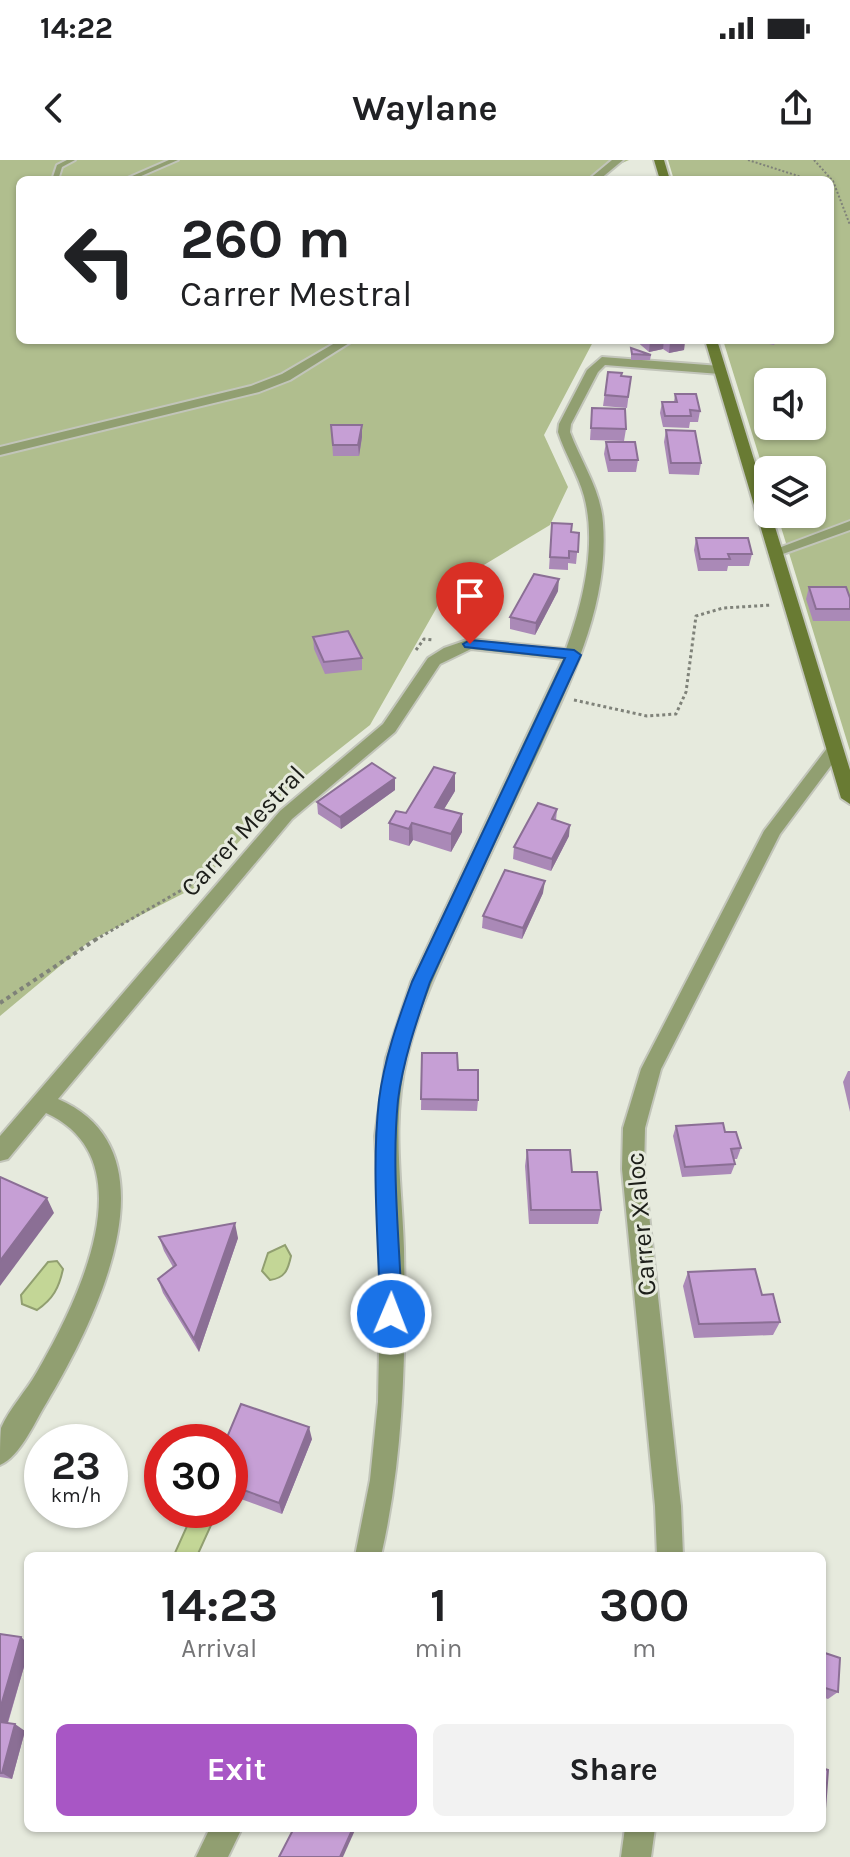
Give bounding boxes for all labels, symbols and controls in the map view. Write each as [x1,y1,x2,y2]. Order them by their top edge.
text: 14:22 [40,10,113,46]
icon: back [32,86,76,130]
icon: share [774,86,818,130]
text: Waylane [352,87,498,129]
text: 260 m [180,206,351,271]
icon: left [48,208,152,312]
text: Carrer Mestral [180,273,412,315]
map controls [754,368,826,528]
button: sound [754,368,826,440]
button: layers [754,456,826,528]
pin [436,562,504,644]
icon: arrive [448,574,492,618]
street label: Carrer Mestral [174,759,312,903]
street label: Carrer Xaloc [619,1151,663,1297]
position arrow [349,1272,433,1356]
speed limit sign: 30 [144,1424,248,1528]
text: 23 [51,1442,101,1489]
text: km/h [51,1484,101,1507]
text: 14:23 [161,1577,278,1633]
text: 1 [430,1577,447,1633]
text: 300 [599,1577,689,1633]
text: Arrival [181,1633,257,1664]
text: min [415,1633,462,1664]
text: m [632,1633,656,1664]
button: Exit [56,1724,417,1816]
button: Share [433,1724,794,1816]

